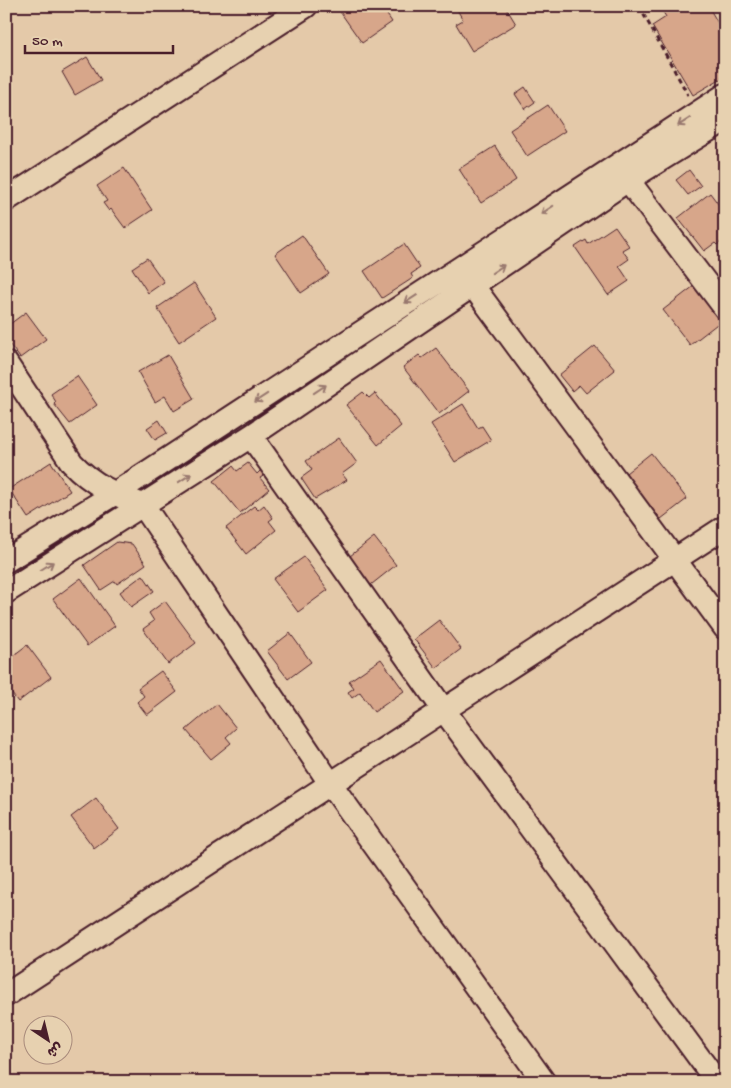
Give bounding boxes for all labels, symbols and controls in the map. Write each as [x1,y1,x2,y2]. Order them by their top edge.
scale bar [25,22,172,54]
text: 50 m [32,33,63,51]
one-way arrow [677,117,691,127]
one-way arrow [541,205,555,215]
one-way arrow [491,263,505,273]
one-way arrow [405,294,419,304]
one-way arrow [313,384,327,394]
one-way arrow [254,392,268,403]
one-way arrow [177,473,191,483]
one-way arrow [40,560,54,570]
north arrow [22,1016,72,1066]
text: ش [43,1037,65,1060]

